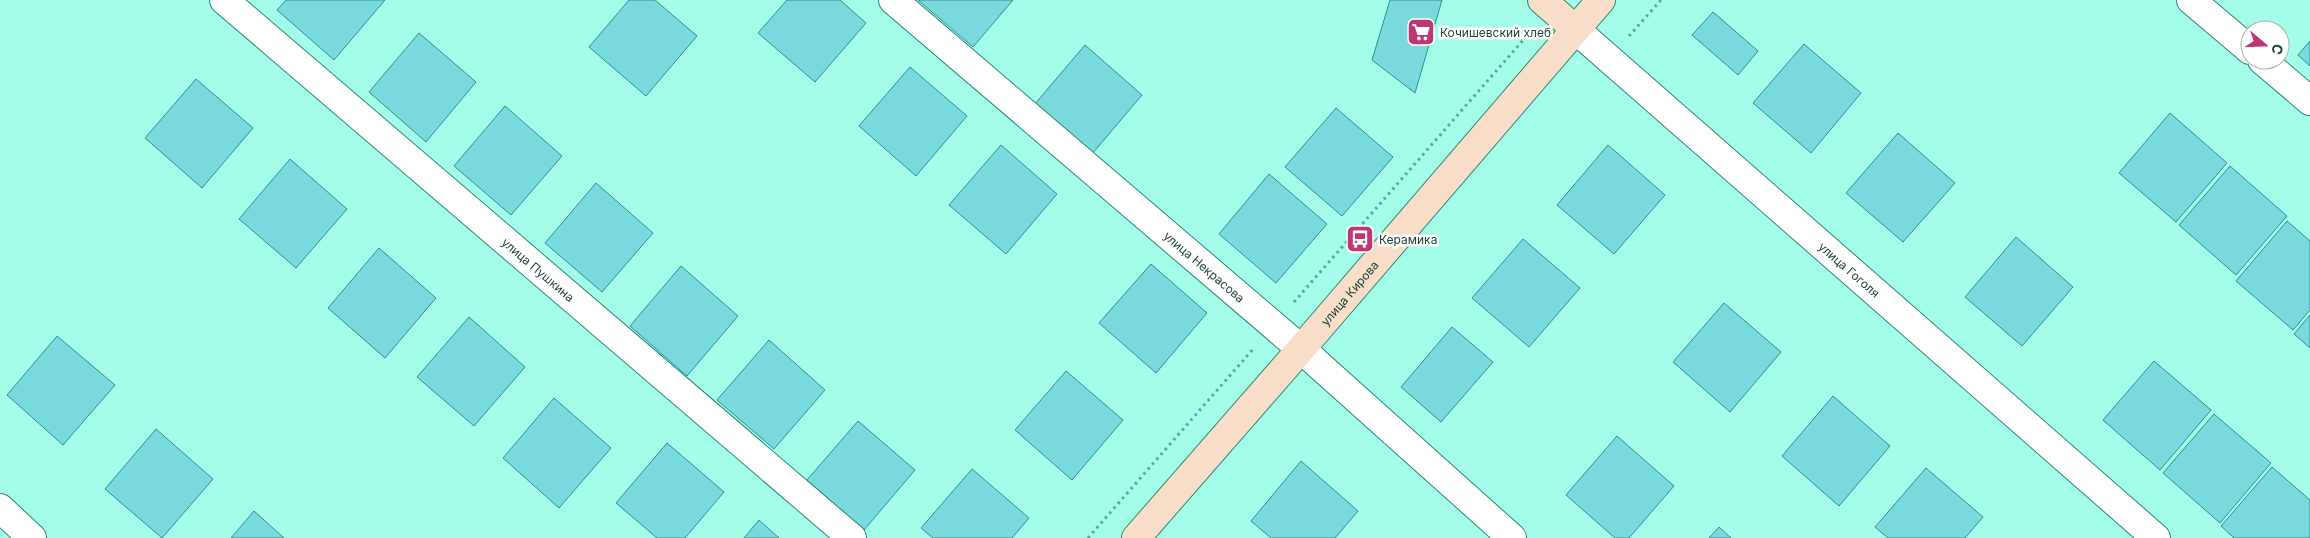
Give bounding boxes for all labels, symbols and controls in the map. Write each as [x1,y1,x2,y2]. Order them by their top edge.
supermarket icon: Кочишевский хлеб [1406,17,1436,47]
north arrow [2240,20,2290,70]
place label: Кочишевский хлеб [1440,25,1551,40]
text: С [2268,42,2287,57]
bus stop icon: Керамика [1345,224,1375,254]
street label: улица Некрасова [1161,228,1248,305]
place label: Керамика [1379,232,1437,247]
street label: улица Пушкина [499,234,578,305]
street label: улица Гоголя [1816,239,1883,300]
street label: улица Кирова [1317,257,1381,328]

